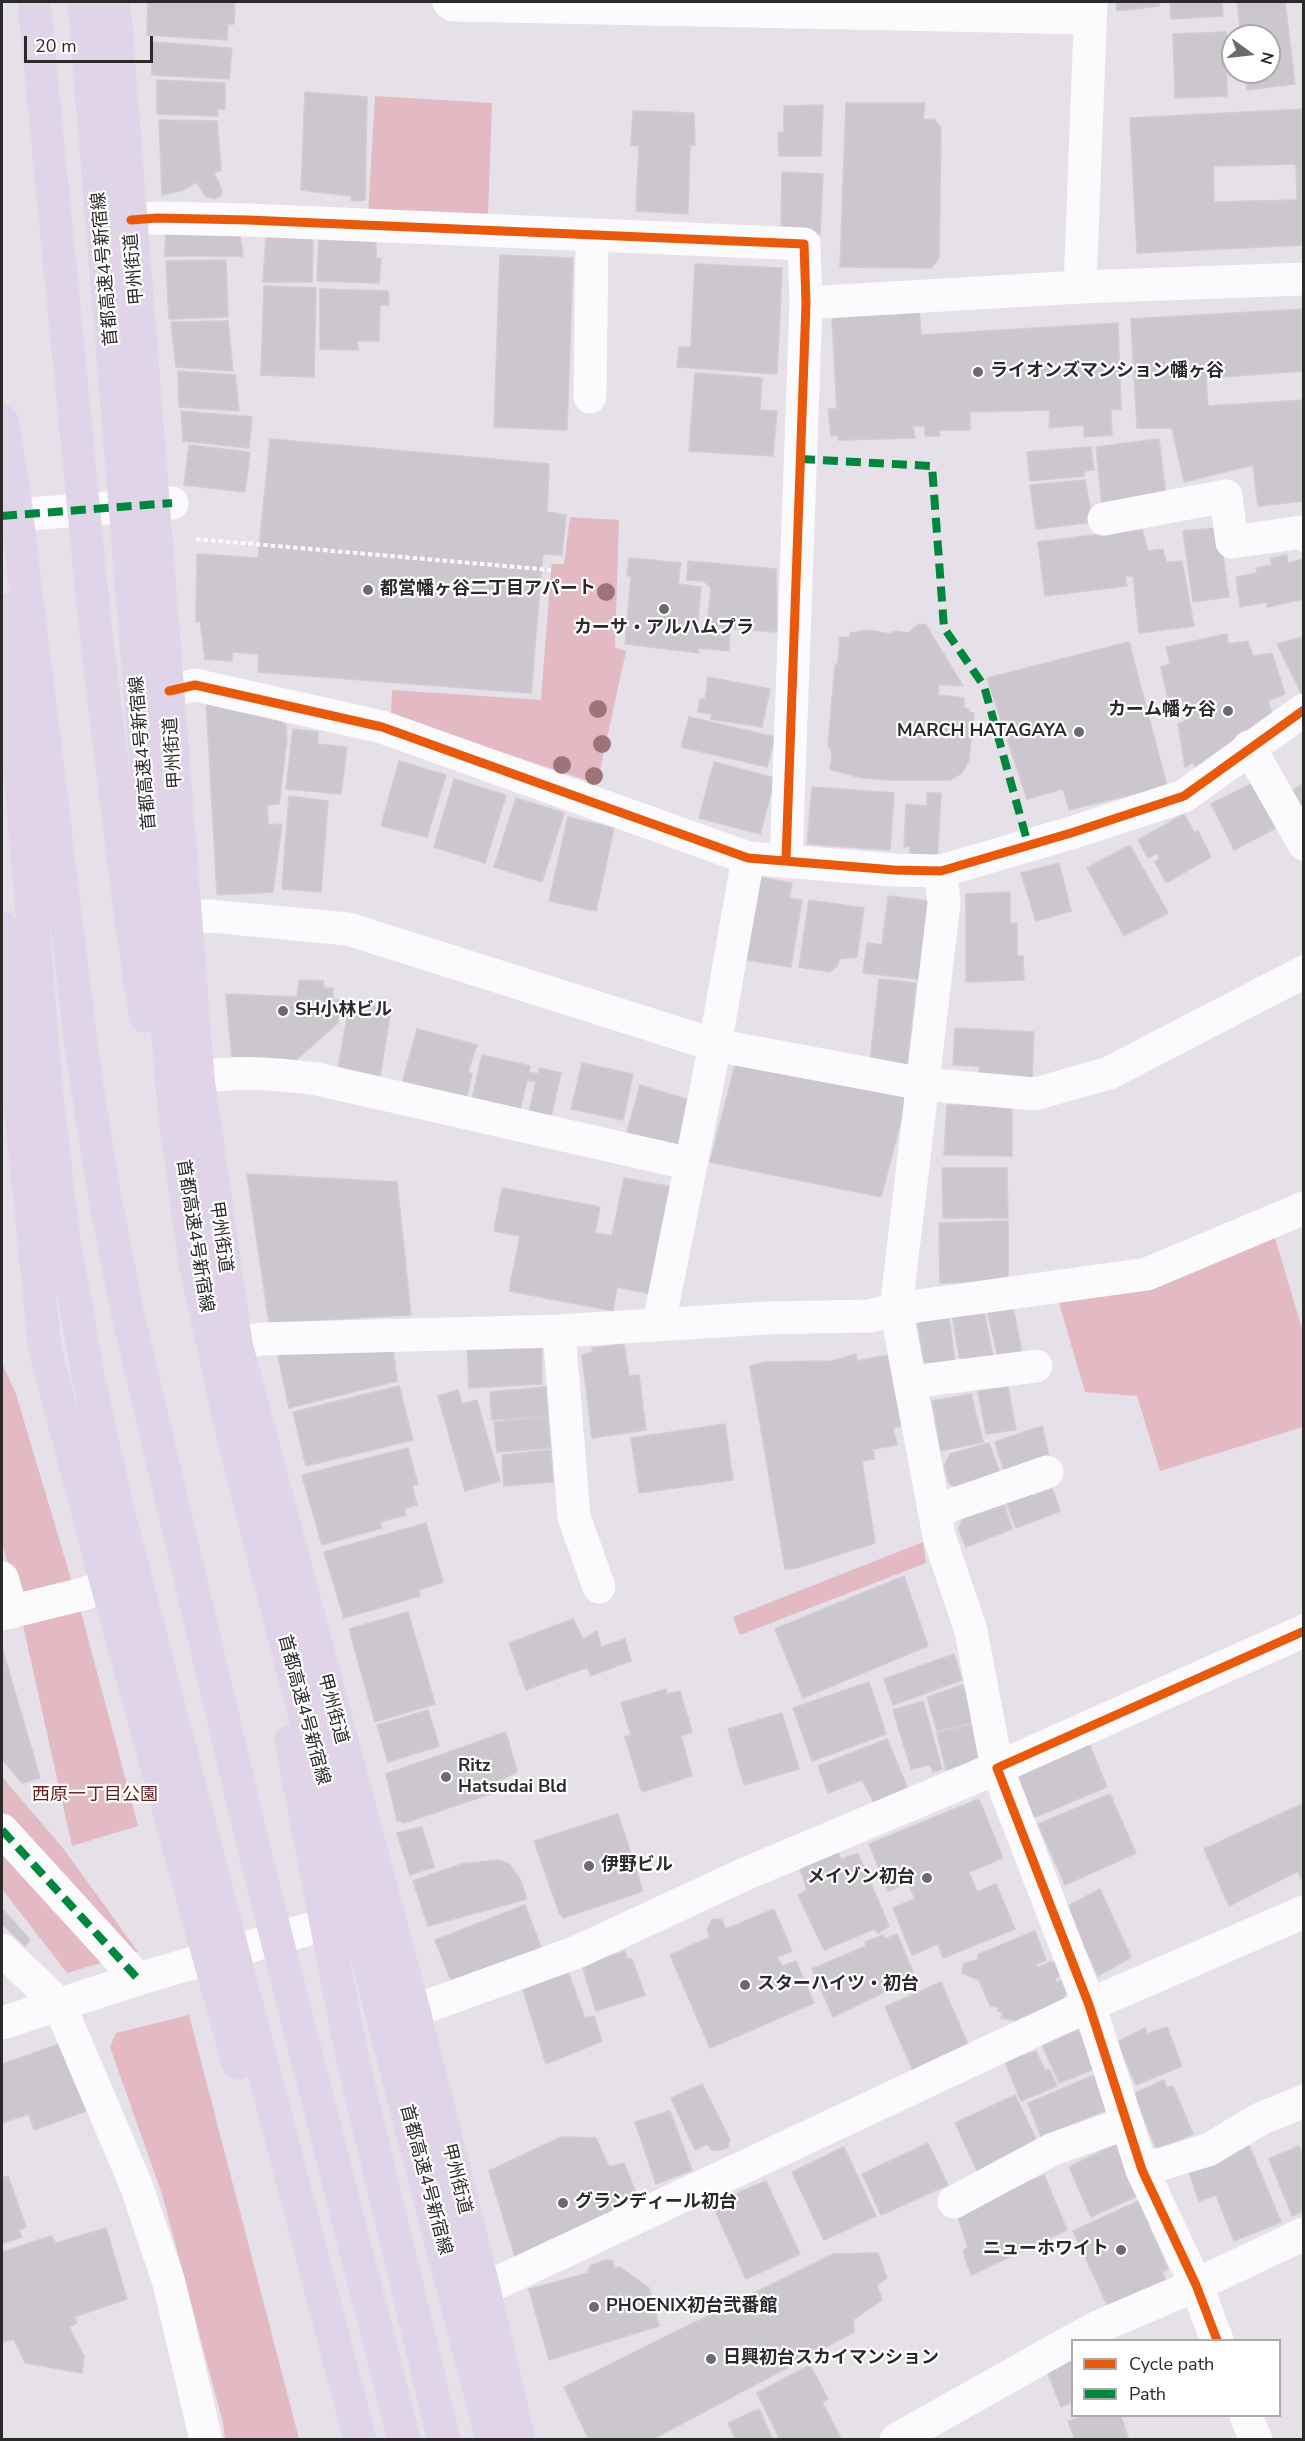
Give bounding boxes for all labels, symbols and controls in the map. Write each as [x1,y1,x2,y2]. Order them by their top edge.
scale bar [27,24,156,62]
north arrow [1221,24,1281,84]
text: 20 m [35,34,77,58]
text: N [1254,50,1279,67]
street label: 首都高速4号新宿線 [88,191,124,347]
street label: 甲州街道 [121,232,149,306]
place label: ライオンズマンション幡ヶ谷 [990,361,1224,383]
marker: ライオンズマンション幡ヶ谷 [971,365,985,379]
place label: 都営幡ヶ谷二丁目アパート [380,579,596,601]
marker: 都営幡ヶ谷二丁目アパート [361,583,375,597]
marker: カーサ・アルハムプラ [657,602,671,616]
place label: カーサ・アルハムプラ [574,618,754,640]
street label: 首都高速4号新宿線 [126,675,162,831]
place label: カーム幡ヶ谷 [1108,700,1216,722]
marker: カーム幡ヶ谷 [1221,704,1235,718]
street label: 甲州街道 [161,716,187,790]
place label: MARCH HATAGAYA [897,721,1067,743]
marker: MARCH HATAGAYA [1072,725,1086,739]
place label: SH小林ビル [295,1000,392,1022]
marker: SH小林ビル [276,1004,290,1018]
street label: 首都高速4号新宿線 [171,1158,217,1314]
street label: 甲州街道 [204,1200,236,1274]
street label: 首都高速4号新宿線 [273,1632,333,1788]
street label: 甲州街道 [312,1671,352,1747]
place label: Ritz Hatsudai Bld [458,1756,567,1798]
marker: Ritz Hatsudai Bld [439,1770,453,1784]
park label: 西原一丁目公園 [32,1785,158,1807]
place label: 伊野ビル [601,1855,673,1877]
marker: 伊野ビル [582,1859,596,1873]
place label: メイゾン初台 [807,1867,915,1889]
marker: メイゾン初台 [920,1871,934,1885]
place label: スターハイツ・初台 [757,1974,919,1996]
marker: スターハイツ・初台 [738,1978,752,1992]
street label: 首都高速4号新宿線 [395,2102,455,2258]
street label: 甲州街道 [437,2141,475,2217]
place label: グランディール初台 [575,2192,737,2214]
marker: グランディール初台 [556,2196,570,2210]
place label: ニューホワイト [983,2239,1109,2261]
marker: ニューホワイト [1114,2243,1128,2257]
place label: PHOENIX初台弐番館 [606,2296,777,2318]
marker: PHOENIX初台弐番館 [587,2300,601,2314]
legend [1071,2339,1281,2417]
place label: 日興初台スカイマンション [723,2348,939,2370]
marker: 日興初台スカイマンション [704,2352,718,2366]
text: Cycle path [1129,2352,1214,2376]
text: Path [1129,2382,1166,2406]

